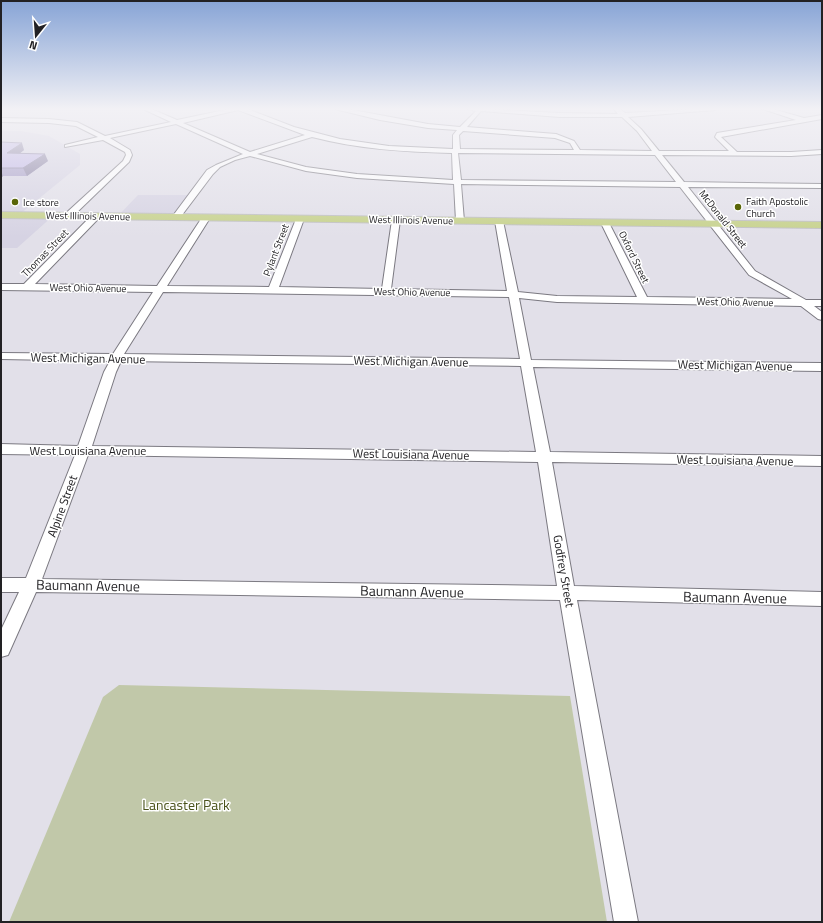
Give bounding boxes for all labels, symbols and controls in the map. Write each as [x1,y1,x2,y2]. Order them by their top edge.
north arrow [16,16,56,56]
text: N [27,37,39,54]
street label: McDonald Street [695,187,751,252]
place label: Faith Apostolic Church [746,194,808,221]
place label: Ice store [23,195,59,210]
marker: Ice store [10,197,20,207]
marker: Faith Apostolic Church [733,202,743,212]
street label: West Illinois Avenue [46,208,130,224]
street label: West Illinois Avenue [369,212,453,228]
street label: Pylant Street [259,221,293,278]
street label: Thomas Street [18,225,72,280]
street label: Oxford Street [615,228,653,286]
street label: West Ohio Avenue [49,280,127,296]
street label: West Ohio Avenue [373,284,451,300]
street label: West Ohio Avenue [696,294,774,310]
street label: West Michigan Avenue [30,348,146,368]
street label: West Michigan Avenue [353,351,469,371]
street label: West Michigan Avenue [677,355,793,375]
street label: West Louisiana Avenue [30,441,146,460]
street label: West Louisiana Avenue [352,443,470,465]
street label: West Louisiana Avenue [676,449,794,471]
street label: Alpine Street [42,471,82,540]
street label: Godfrey Street [548,533,580,610]
street label: Baumann Avenue [36,574,140,596]
street label: Baumann Avenue [360,580,464,602]
street label: Baumann Avenue [683,586,787,608]
park label: Lancaster Park [142,794,230,815]

